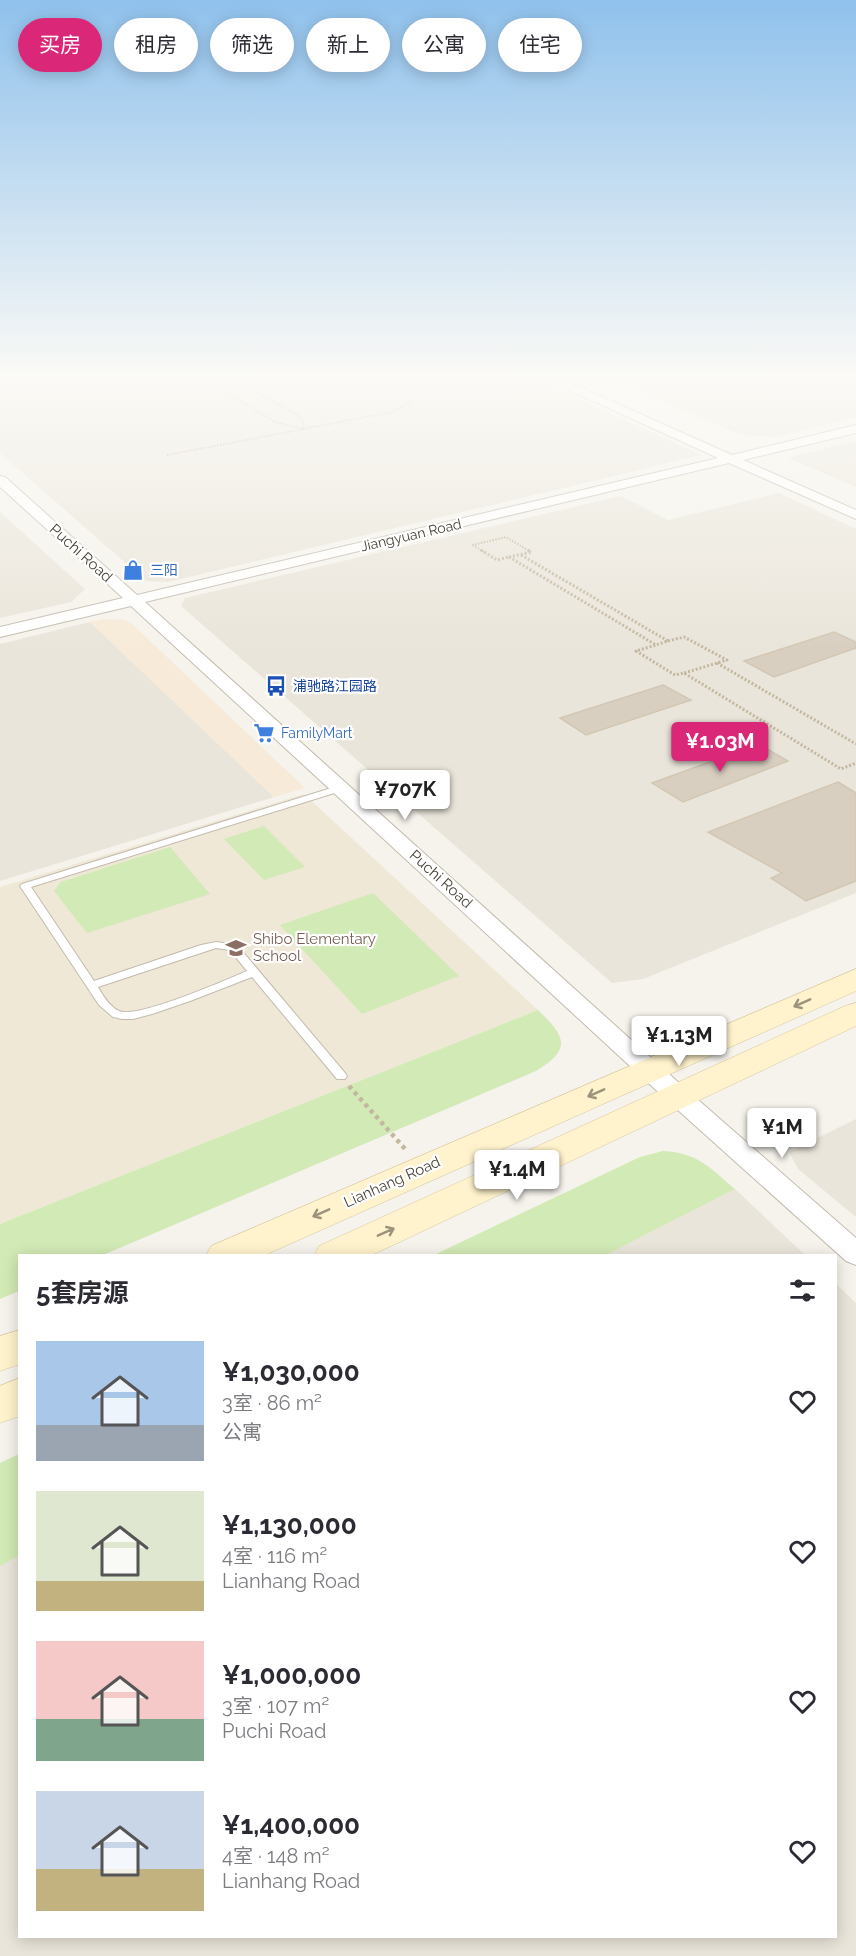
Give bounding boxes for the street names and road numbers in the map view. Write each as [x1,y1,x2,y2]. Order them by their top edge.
street label: Jiangyuan Road [359,516,463,554]
street label: Puchi Road [46,520,116,586]
street label: Puchi Road [406,846,476,912]
street label: Lianhang Road [341,1153,443,1211]

